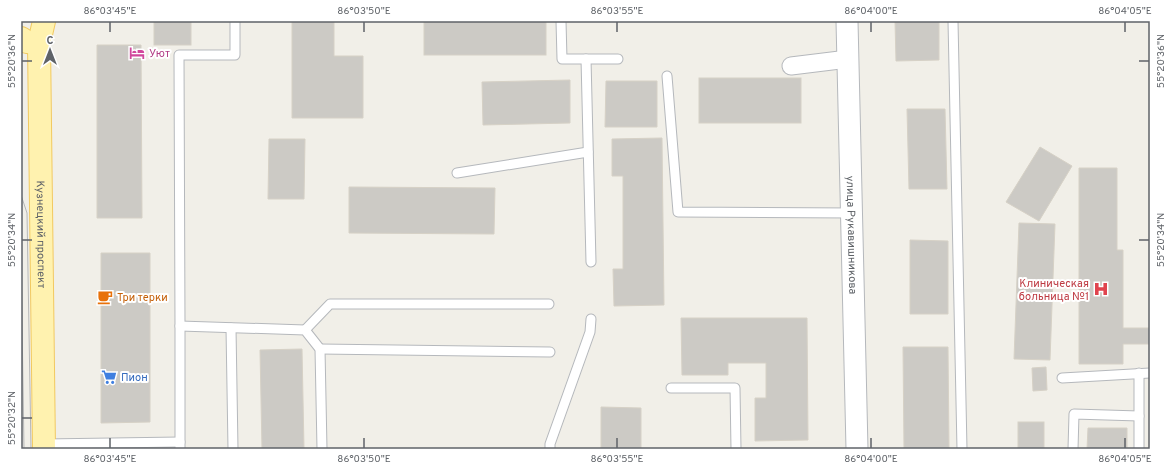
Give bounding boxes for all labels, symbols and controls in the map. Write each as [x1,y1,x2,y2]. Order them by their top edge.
text: 86°03'45"E [83,5,137,18]
text: 86°03'50"E [337,5,391,18]
text: 86°03'55"E [590,5,644,18]
text: 86°04'00"E [844,5,898,18]
text: 86°04'05"E [1098,5,1152,18]
north arrow [30,30,70,70]
text: 55°20'36"N [6,34,19,88]
text: С [46,34,54,48]
text: 55°20'36"N [1155,34,1168,88]
hotel icon: Уют [128,44,146,62]
place label: Уют [149,47,170,61]
street label: улица Рукавишникова [843,175,859,295]
street label: Кузнецкий проспект [33,180,48,289]
text: 55°20'34"N [6,213,19,267]
text: 55°20'34"N [1155,213,1168,267]
place label: Клиническая больница №1 [1019,277,1089,304]
hospital icon: Клиническая больница №1 [1092,280,1110,298]
cafe icon: Три терки [96,288,114,306]
place label: Три терки [117,291,168,305]
supermarket icon: Пион [100,368,118,386]
place label: Пион [121,371,148,385]
text: 55°20'32"N [6,391,19,445]
text: 86°03'45"E [83,453,137,466]
text: 86°03'50"E [337,453,391,466]
text: 86°03'55"E [590,453,644,466]
text: 86°04'00"E [844,453,898,466]
text: 86°04'05"E [1098,453,1152,466]

